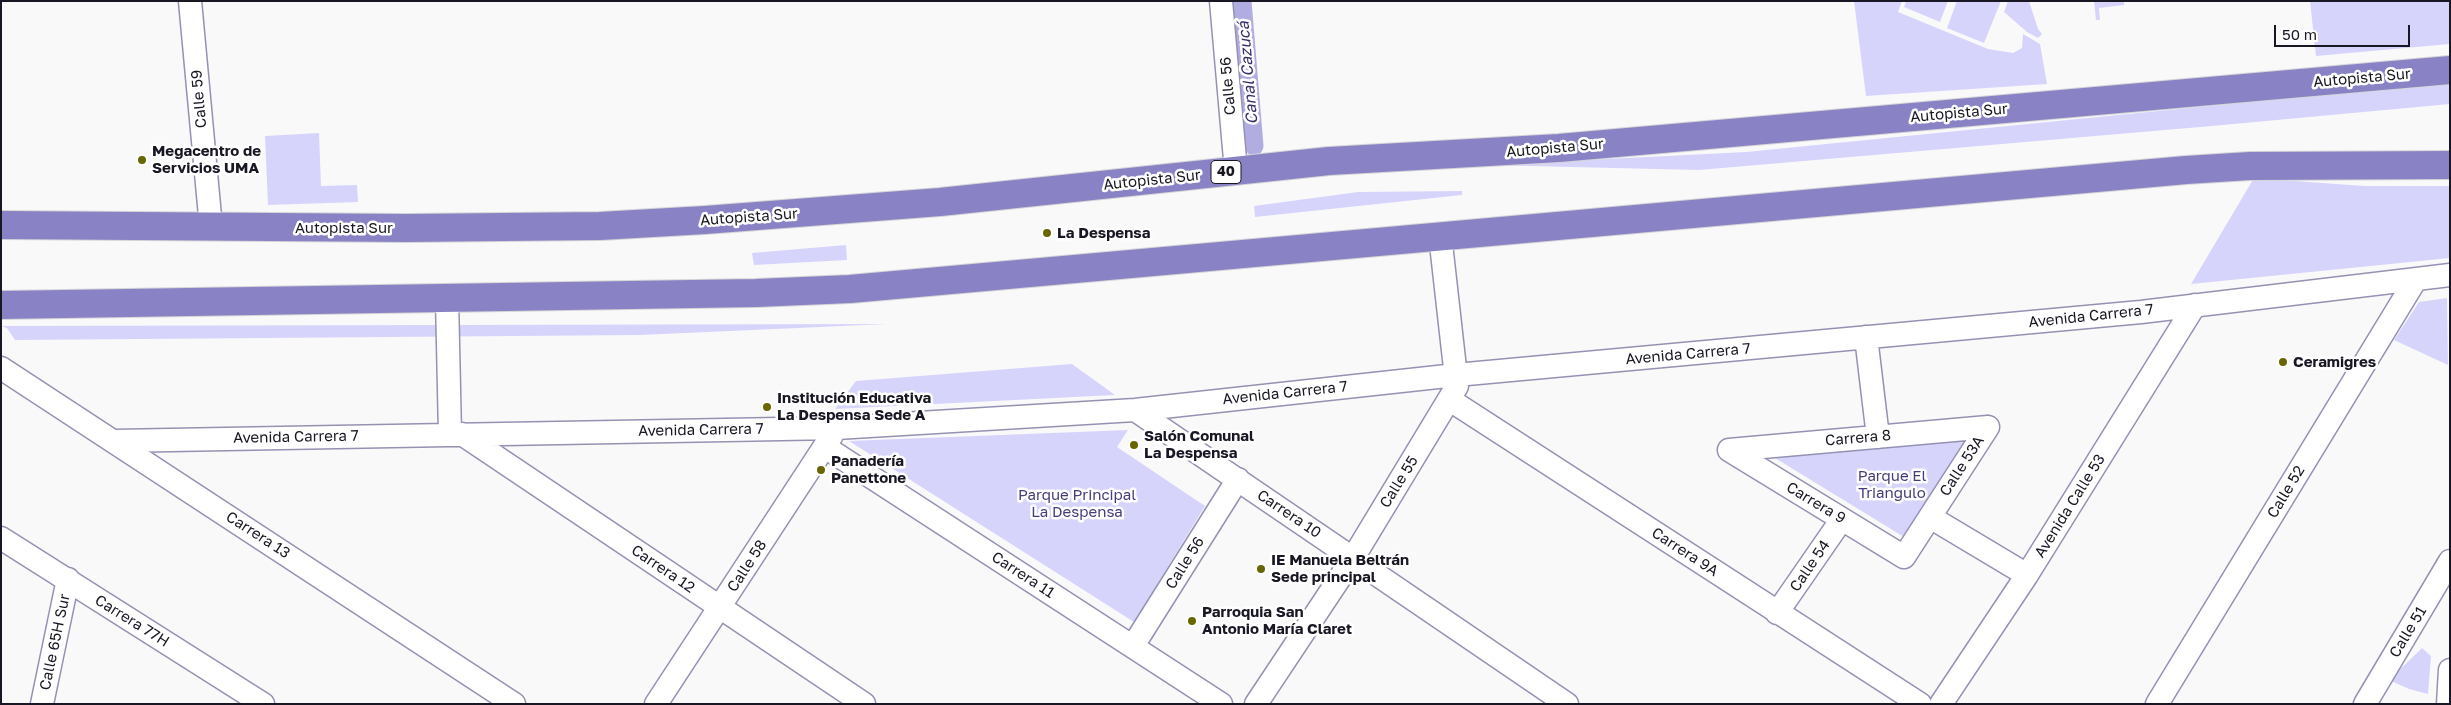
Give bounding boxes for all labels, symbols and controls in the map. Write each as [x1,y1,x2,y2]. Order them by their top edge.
scale bar [2276,15,2412,47]
water label: Canal Cazucá [1234,21,1262,125]
text: 50 m [2282,25,2317,43]
street label: Calle 56 [1216,56,1240,116]
street label: Autopista Sur [2313,65,2411,91]
street label: Calle 59 [187,69,211,129]
street label: Autopista Sur [1910,100,2008,126]
street label: Autopista Sur [1506,135,1604,161]
place label: Megacentro de Servicios UMA [152,142,261,177]
marker: Megacentro de Servicios UMA [136,154,148,166]
road number: 40 [1211,160,1241,183]
street label: Autopista Sur [1102,166,1202,194]
street label: Autopista Sur [700,205,798,229]
street label: Autopista Sur [295,219,393,237]
place label: La Despensa [1057,224,1150,242]
marker: La Despensa [1041,227,1053,239]
street label: Avenida Carrera 7 [2028,300,2154,332]
street label: Avenida Carrera 7 [1625,340,1751,368]
place label: Ceramigres [2293,353,2376,371]
marker: Ceramigres [2277,356,2289,368]
street label: Avenida Carrera 7 [1222,377,1348,409]
place label: Institución Educativa La Despensa Sede A [777,389,931,424]
marker: Institución Educativa La Despensa Sede A [761,401,773,413]
street label: Avenida Carrera 7 [638,420,764,440]
street label: Carrera 8 [1824,426,1892,450]
street label: Avenida Carrera 7 [233,427,359,447]
place label: Salón Comunal La Despensa [1144,427,1254,462]
street label: Calle 53A [1936,433,1988,499]
marker: Salón Comunal La Despensa [1128,439,1140,451]
street label: Avenida Calle 53 [2031,451,2109,561]
place label: Panadería Panettone [831,452,906,487]
street label: Calle 55 [1376,453,1422,511]
street label: Calle 52 [2263,463,2309,521]
marker: Panadería Panettone [815,464,827,476]
park label: Parque El Triangulo [1858,467,1926,502]
street label: Carrera 9 [1783,478,1849,528]
park label: Parque Principal La Despensa [1018,486,1136,521]
street label: Carrera 10 [1254,486,1324,542]
street label: Carrera 13 [223,508,293,562]
street label: Carrera 9A [1648,524,1722,580]
street label: Calle 56 [1162,533,1208,593]
street label: Calle 58 [724,537,770,595]
street label: Calle 54 [1786,537,1834,595]
street label: Carrera 12 [628,541,698,597]
street label: Carrera 11 [988,548,1058,602]
place label: IE Manuela Beltrán Sede principal [1271,551,1409,586]
marker: IE Manuela Beltrán Sede principal [1255,563,1267,575]
street label: Carrera 77H [92,591,172,651]
street label: Calle 65H Sur [36,592,74,692]
place label: Parroquia San Antonio María Claret [1202,603,1352,638]
street label: Calle 51 [2386,603,2430,661]
marker: Parroquia San Antonio María Claret [1186,615,1198,627]

